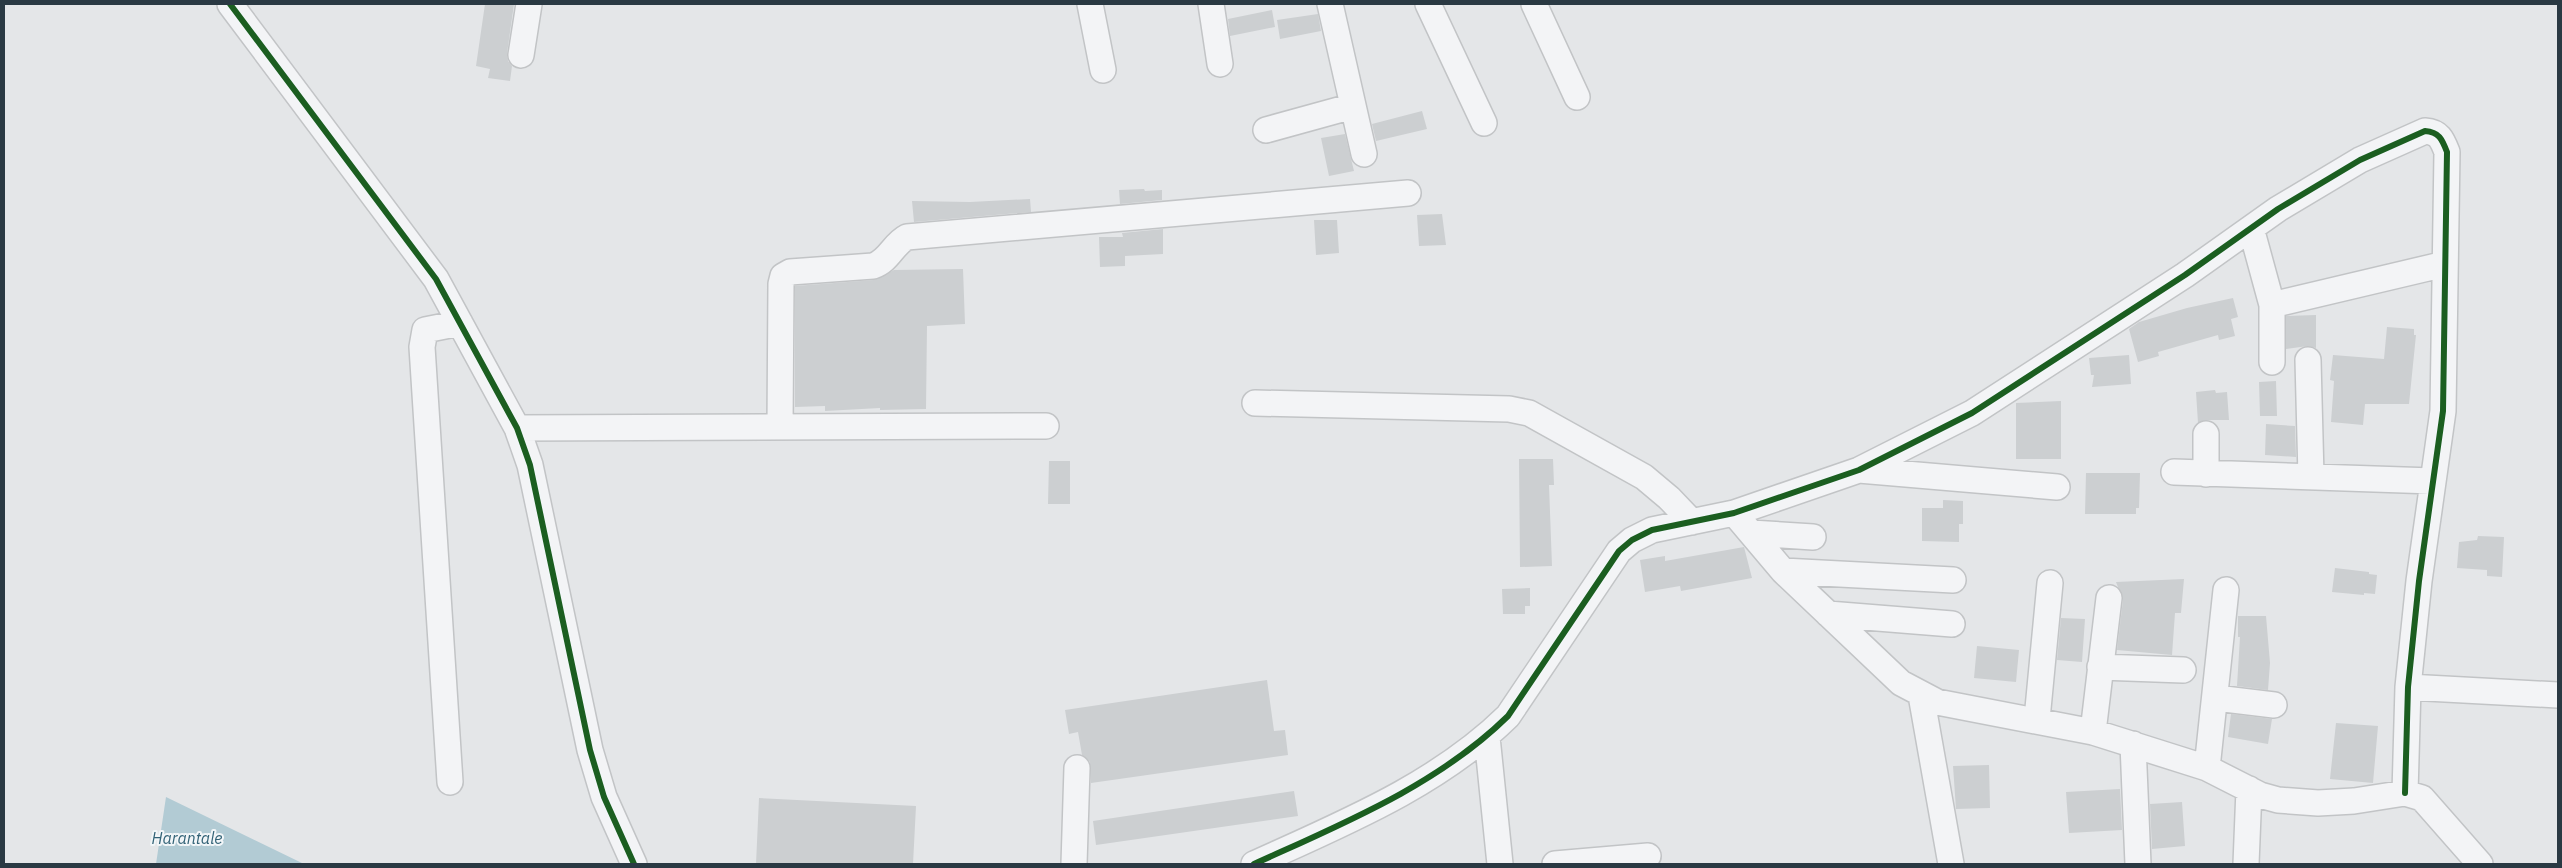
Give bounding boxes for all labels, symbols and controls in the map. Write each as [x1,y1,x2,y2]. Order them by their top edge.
water label: Harantale [151,828,223,848]

